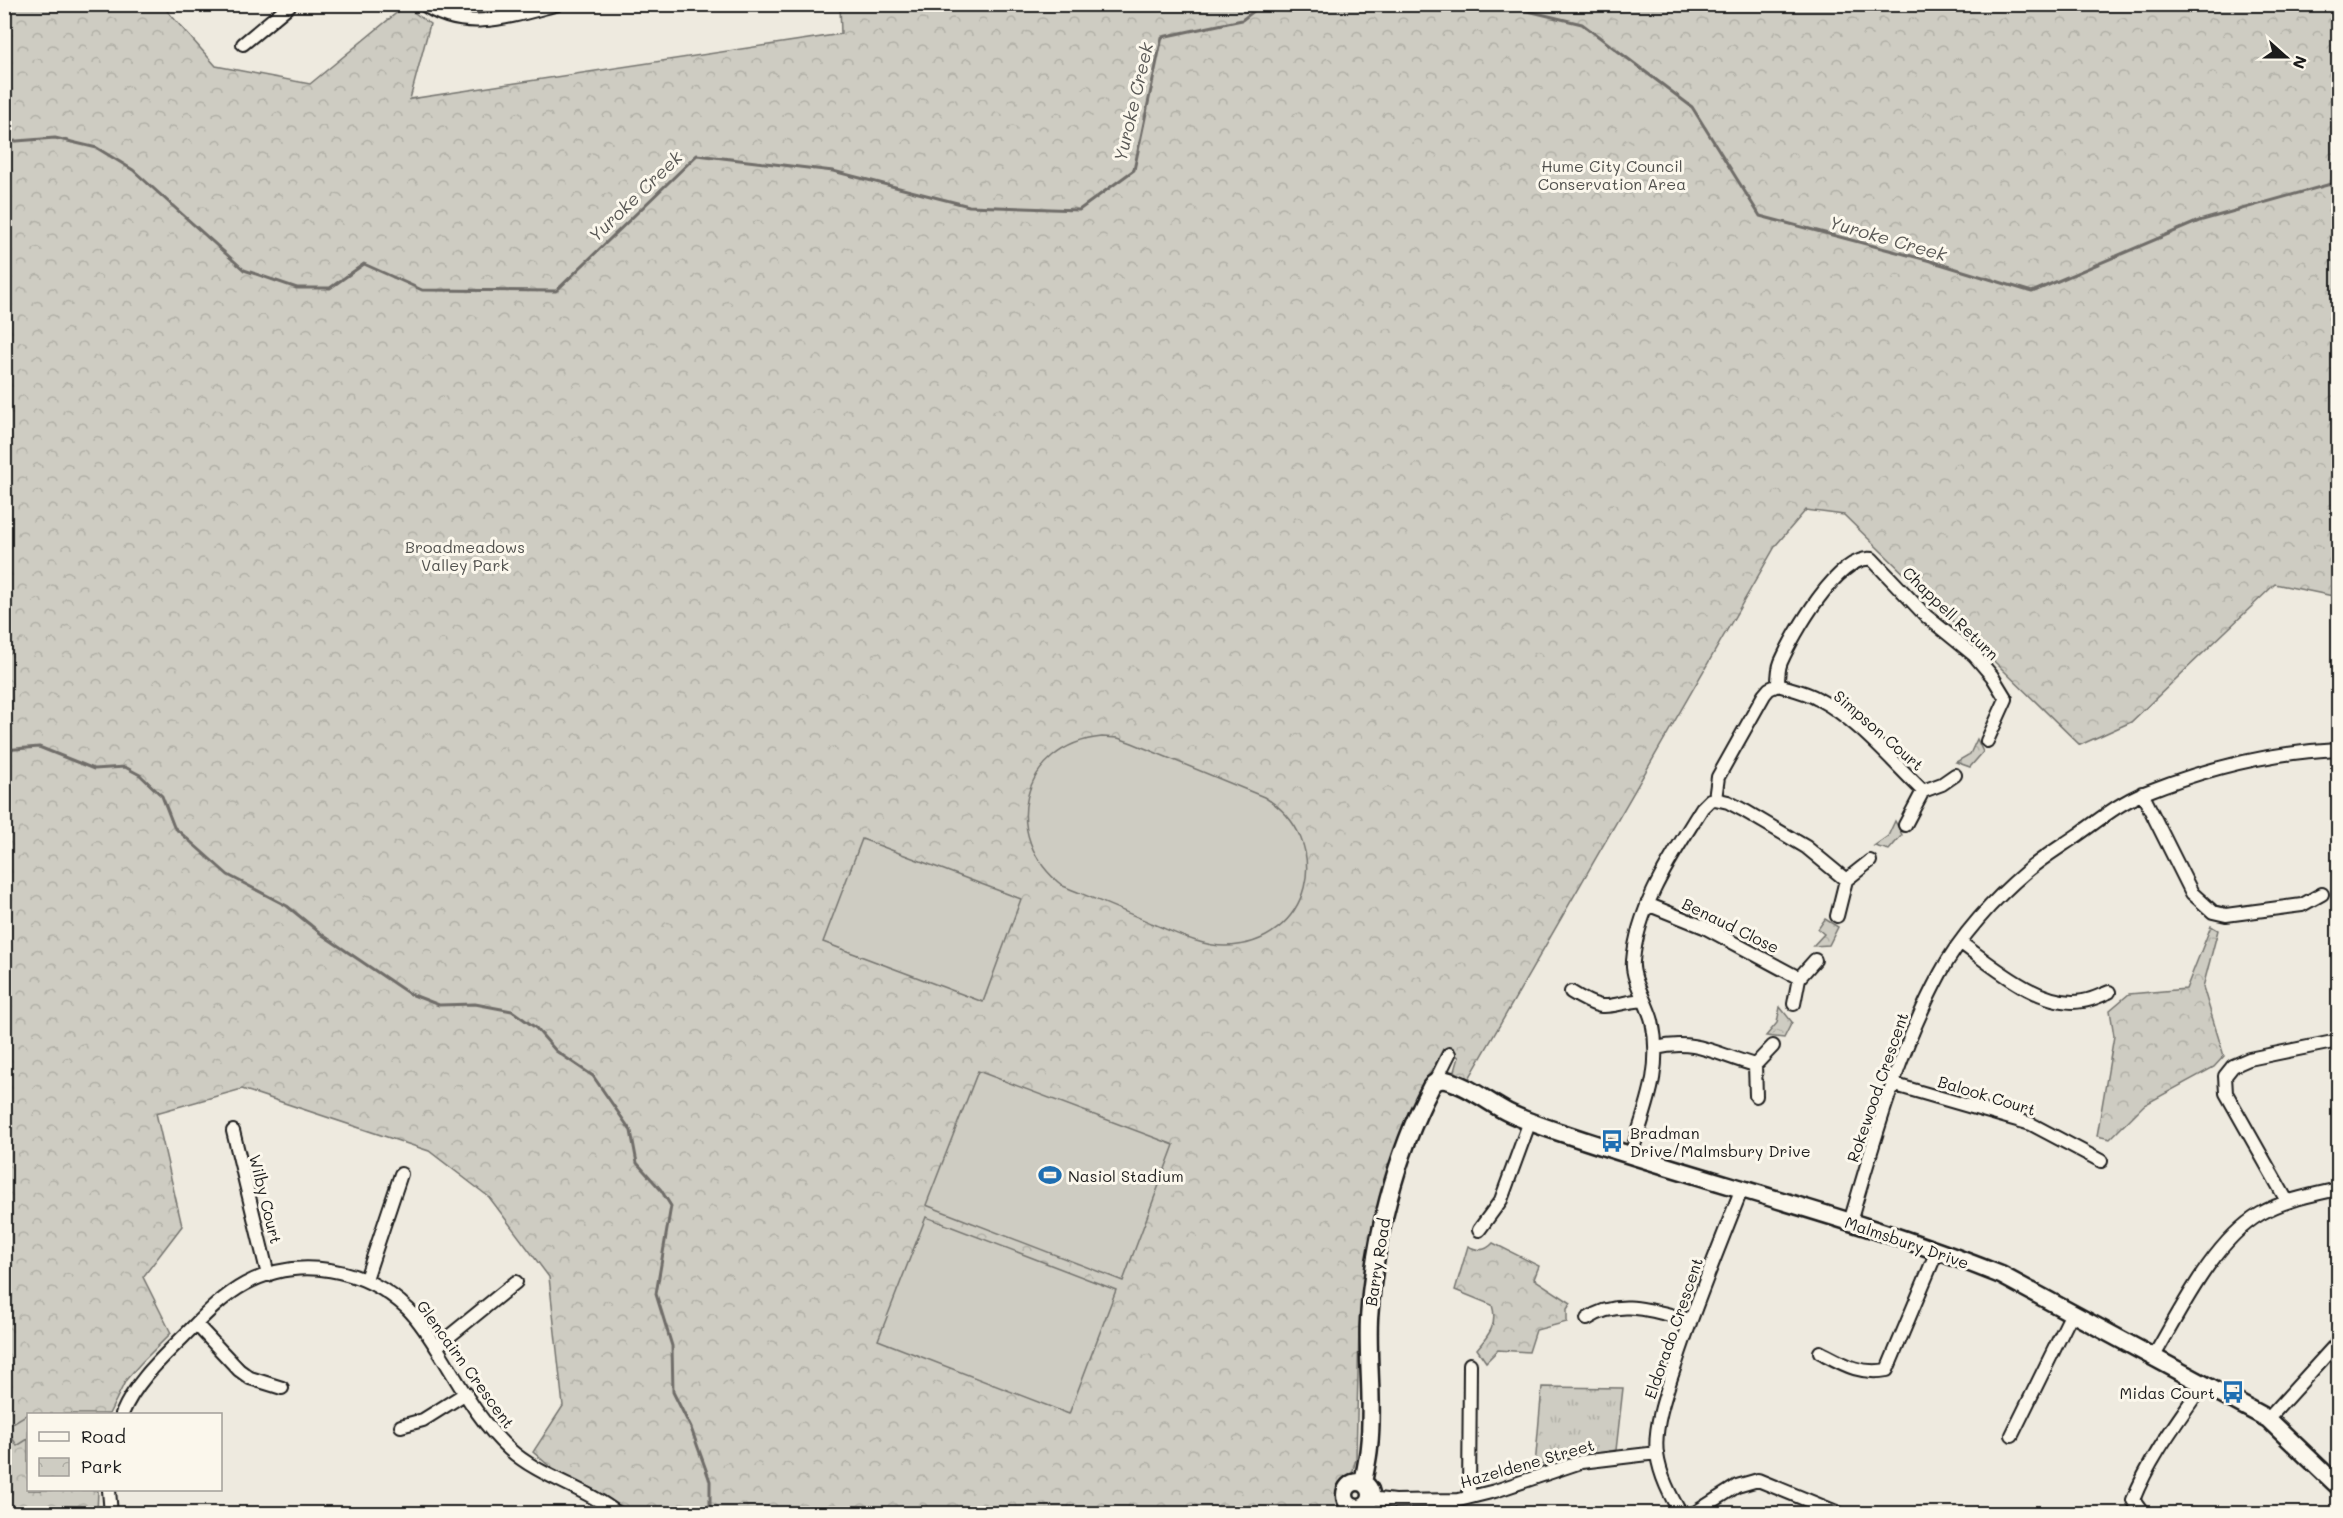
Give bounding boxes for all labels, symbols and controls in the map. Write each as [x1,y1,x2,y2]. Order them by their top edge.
north arrow [2256,27,2316,87]
water label: Yuroke Creek [1108,40,1158,164]
text: N [2288,53,2312,72]
water label: Yuroke Creek [583,145,687,247]
park label: Hume City Council Conservation Area [1538,155,1686,194]
water label: Yuroke Creek [1826,210,1950,266]
park label: Broadmeadows Valley Park [405,536,525,575]
street label: Chappell Return [1898,562,2004,664]
street label: Simpson Court [1830,685,1928,775]
street label: Benaud Close [1679,892,1783,958]
street label: Rokewood Crescent [1841,1009,1913,1165]
street label: Balook Court [1936,1070,2038,1120]
place label: Bradman Drive/Malmsbury Drive [1630,1122,1811,1161]
bus stop icon: Bradman Drive/Malmsbury Drive [1599,1128,1625,1154]
street label: Wilby Court [245,1152,287,1246]
sports icon: Nasiol Stadium [1037,1162,1063,1188]
place label: Nasiol Stadium [1068,1165,1184,1186]
street label: Malmsbury Drive [1842,1211,1972,1273]
street label: Barry Road [1360,1216,1394,1308]
street label: Eldorado Crescent [1639,1255,1707,1401]
street label: Glencairn Crescent [412,1296,520,1432]
bus stop icon: Midas Court [2220,1379,2246,1405]
place label: Midas Court [2120,1382,2215,1403]
legend [27,1413,222,1491]
text: Road [81,1424,126,1448]
street label: Hazeldene Street [1457,1434,1597,1492]
text: Park [81,1454,122,1478]

